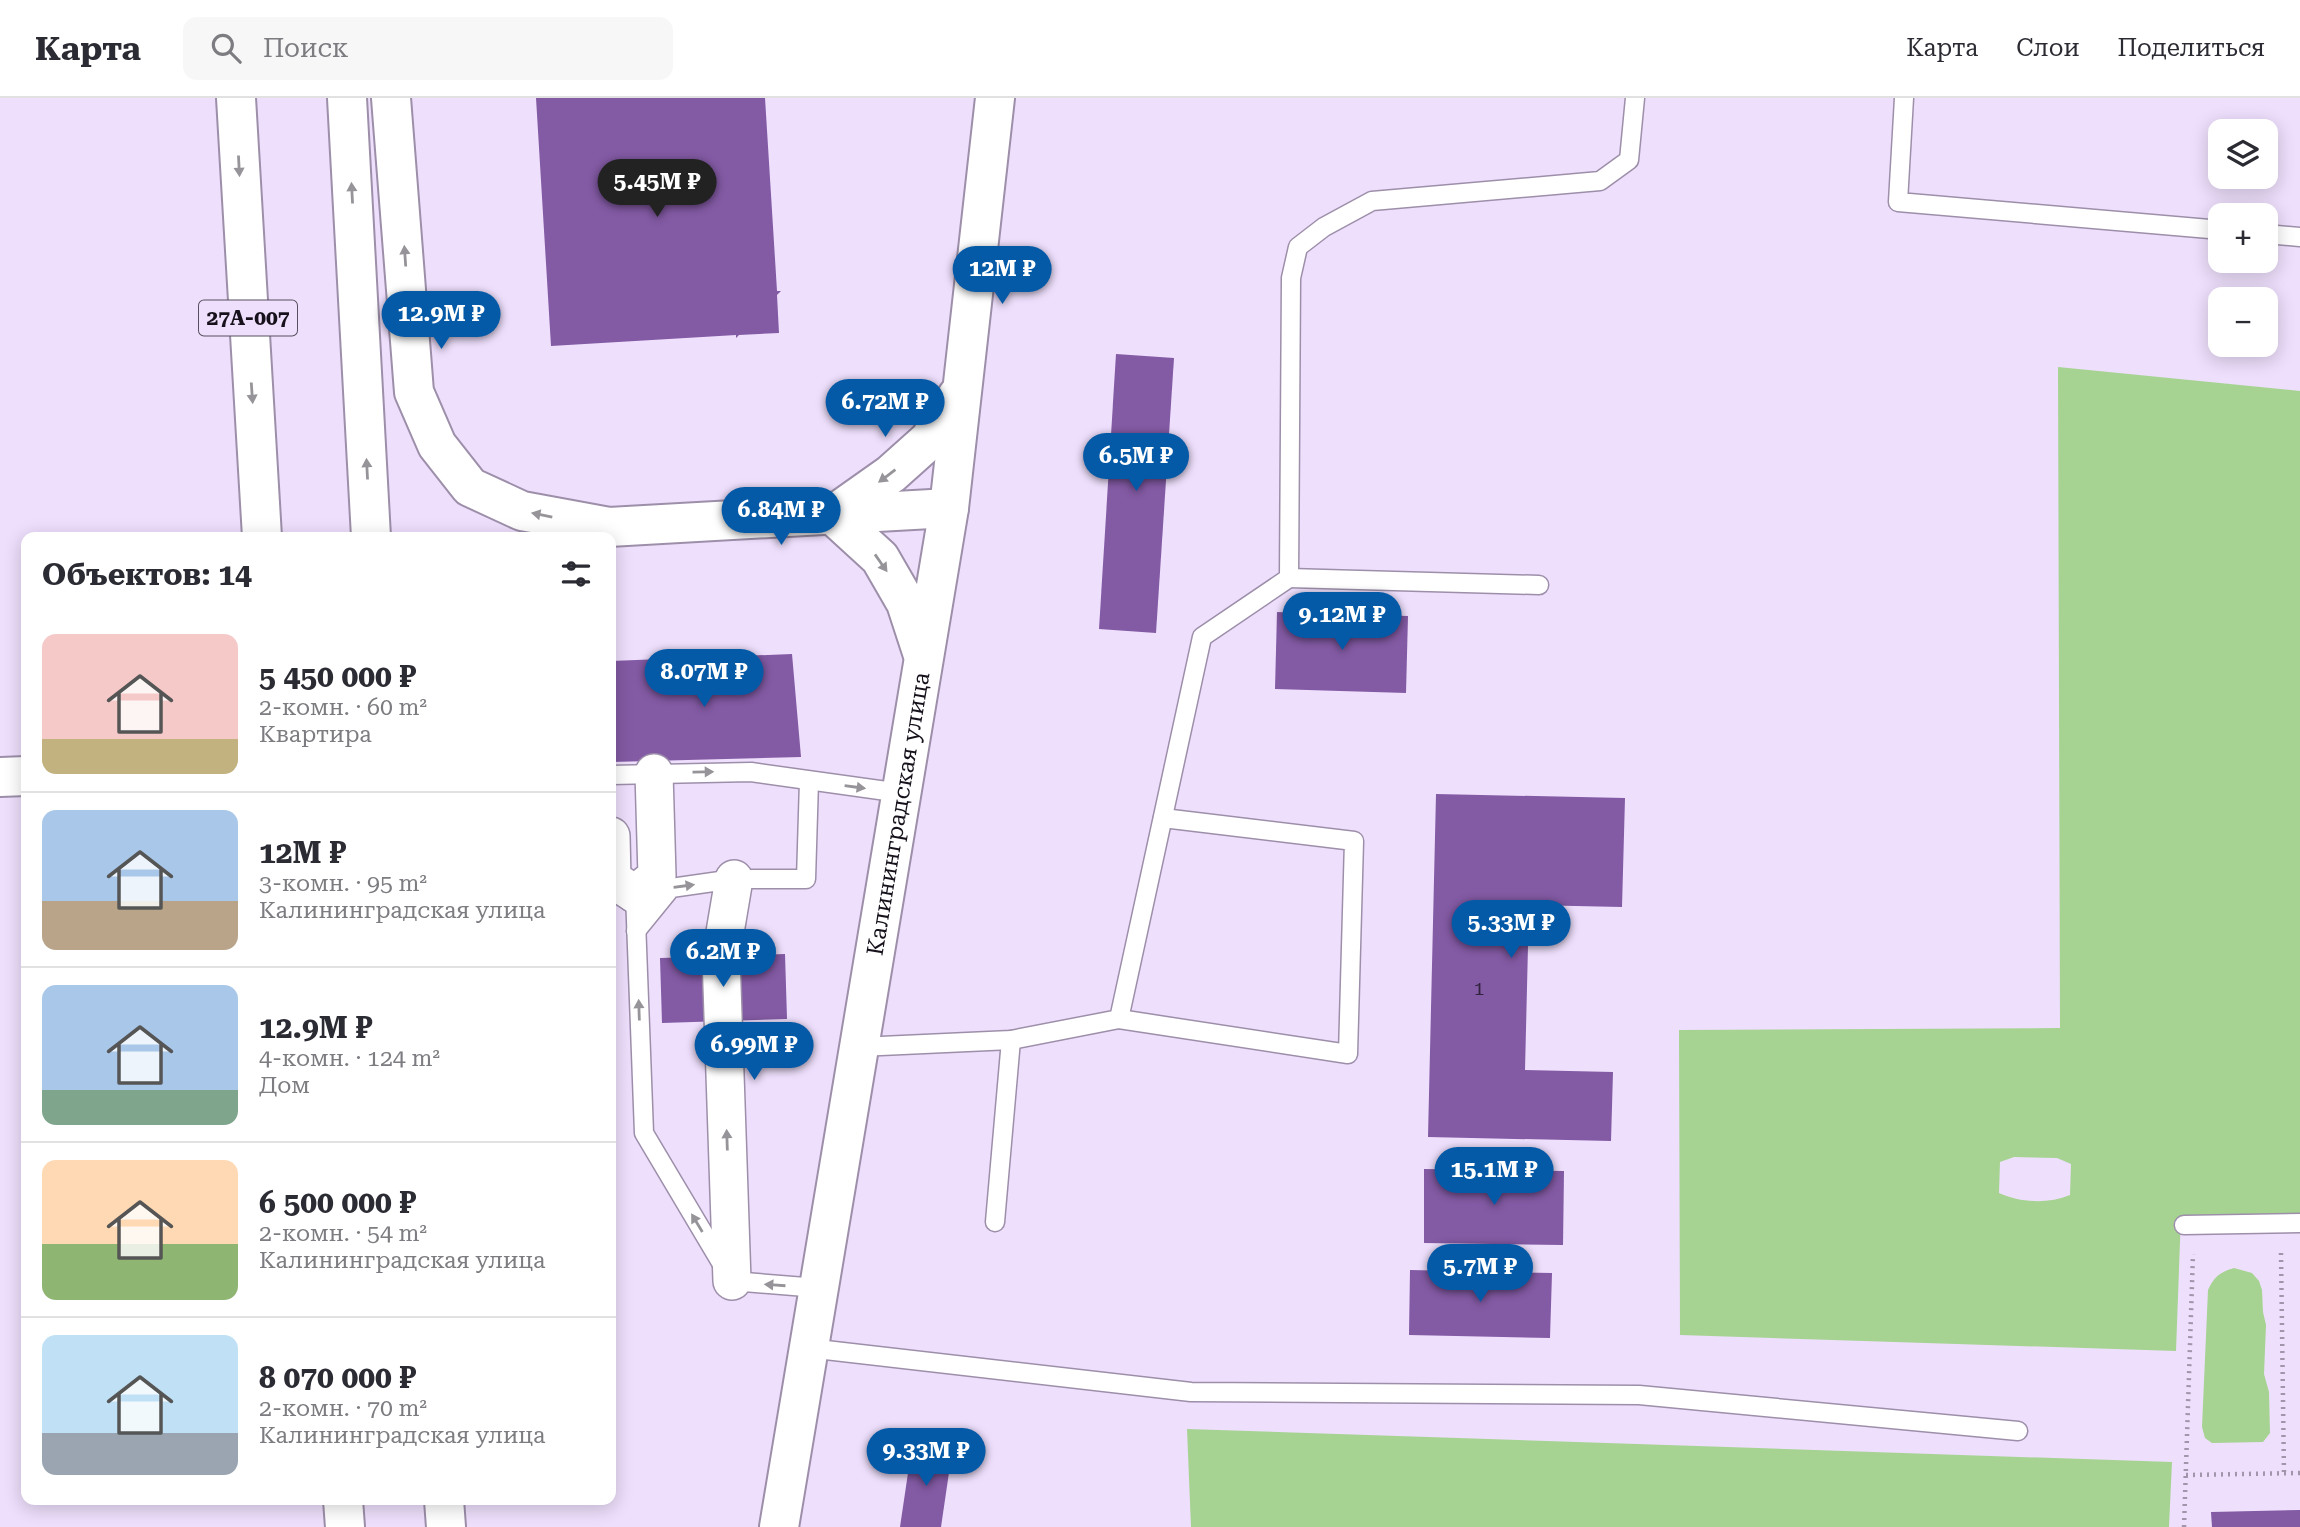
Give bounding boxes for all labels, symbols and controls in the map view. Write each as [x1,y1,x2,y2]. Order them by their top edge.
search box [183,17,673,80]
text: Карта [35,29,141,68]
icon: search [207,29,245,67]
text: Поиск [263,33,349,63]
text: Карта [1906,34,1978,62]
text: Слои [2016,34,2079,62]
text: Поделиться [2117,34,2265,62]
map controls [2208,119,2278,357]
button: layers [2208,119,2278,189]
one-way arrow [234,155,245,177]
pin: 5.45M ₽ [592,159,722,219]
text: 5.45M ₽ [614,168,700,195]
one-way arrow [346,182,357,204]
button: + [2208,203,2278,273]
one-way arrow [399,244,410,266]
pin: 12M ₽ [953,246,1051,306]
text: 12M ₽ [969,255,1035,282]
button: − [2208,287,2278,357]
pin: 12.9M ₽ [376,292,506,351]
road number: 27А-007 [199,300,297,336]
text: 12.9M ₽ [398,300,484,327]
pin: 6.72M ₽ [820,380,950,439]
one-way arrow [247,383,258,405]
text: 6.72M ₽ [842,388,928,415]
pin: 6.5M ₽ [1079,434,1193,493]
text: 6.5M ₽ [1099,442,1173,469]
one-way arrow [361,458,372,480]
one-way arrow [879,468,897,483]
pin: 6.84M ₽ [716,488,846,547]
text: 6.84M ₽ [738,496,824,523]
one-way arrow [531,509,553,520]
one-way arrow [874,554,888,572]
icon: filters [557,555,595,593]
text: Объектов: 14 [42,557,252,592]
pin: 9.12M ₽ [1277,592,1407,652]
text: 9.12M ₽ [1299,601,1385,628]
pin: 8.07M ₽ [639,650,769,709]
text: 8.07M ₽ [661,658,747,685]
text: 5 450 000 ₽ [259,659,416,694]
icon: home [98,662,182,746]
street label: Калининградская улица [862,670,935,958]
text: 2-комн. · 60 m² [259,694,427,721]
text: Квартира [259,721,372,748]
one-way arrow [693,766,715,778]
one-way arrow [844,782,866,793]
text: 12M ₽ [259,835,346,870]
icon: home [98,838,182,922]
text: 3-комн. · 95 m² [259,870,427,897]
one-way arrow [673,881,695,892]
text: Калининградская улица [259,897,546,924]
pin: 5.33M ₽ [1446,900,1576,960]
text: 5.33M ₽ [1468,909,1554,936]
pin: 6.2M ₽ [666,930,780,989]
text: 6.2M ₽ [686,938,760,965]
house number: 1 [1474,977,1484,1000]
one-way arrow [634,999,645,1021]
text: 12.9M ₽ [259,1010,372,1045]
icon: home [98,1013,182,1097]
pin: 6.99M ₽ [689,1023,819,1082]
text: 6.99M ₽ [711,1031,797,1058]
text: 4-комн. · 124 m² [259,1045,440,1072]
text: Дом [259,1072,310,1099]
one-way arrow [722,1128,733,1150]
pin: 15.1M ₽ [1429,1148,1559,1207]
text: 15.1M ₽ [1451,1156,1537,1183]
text: 6 500 000 ₽ [259,1185,416,1220]
icon: home [98,1188,182,1272]
one-way arrow [691,1213,704,1232]
text: 2-комн. · 54 m² [259,1220,427,1247]
pin: 5.7M ₽ [1423,1244,1537,1304]
text: Калининградская улица [259,1247,546,1274]
text: 5.7M ₽ [1443,1253,1517,1280]
one-way arrow [764,1279,786,1290]
text: 8 070 000 ₽ [259,1360,416,1395]
icon: home [98,1363,182,1447]
text: 2-комн. · 70 m² [259,1395,427,1422]
text: Калининградская улица [259,1422,546,1449]
pin: 9.33M ₽ [861,1428,991,1488]
text: 9.33M ₽ [883,1437,969,1464]

